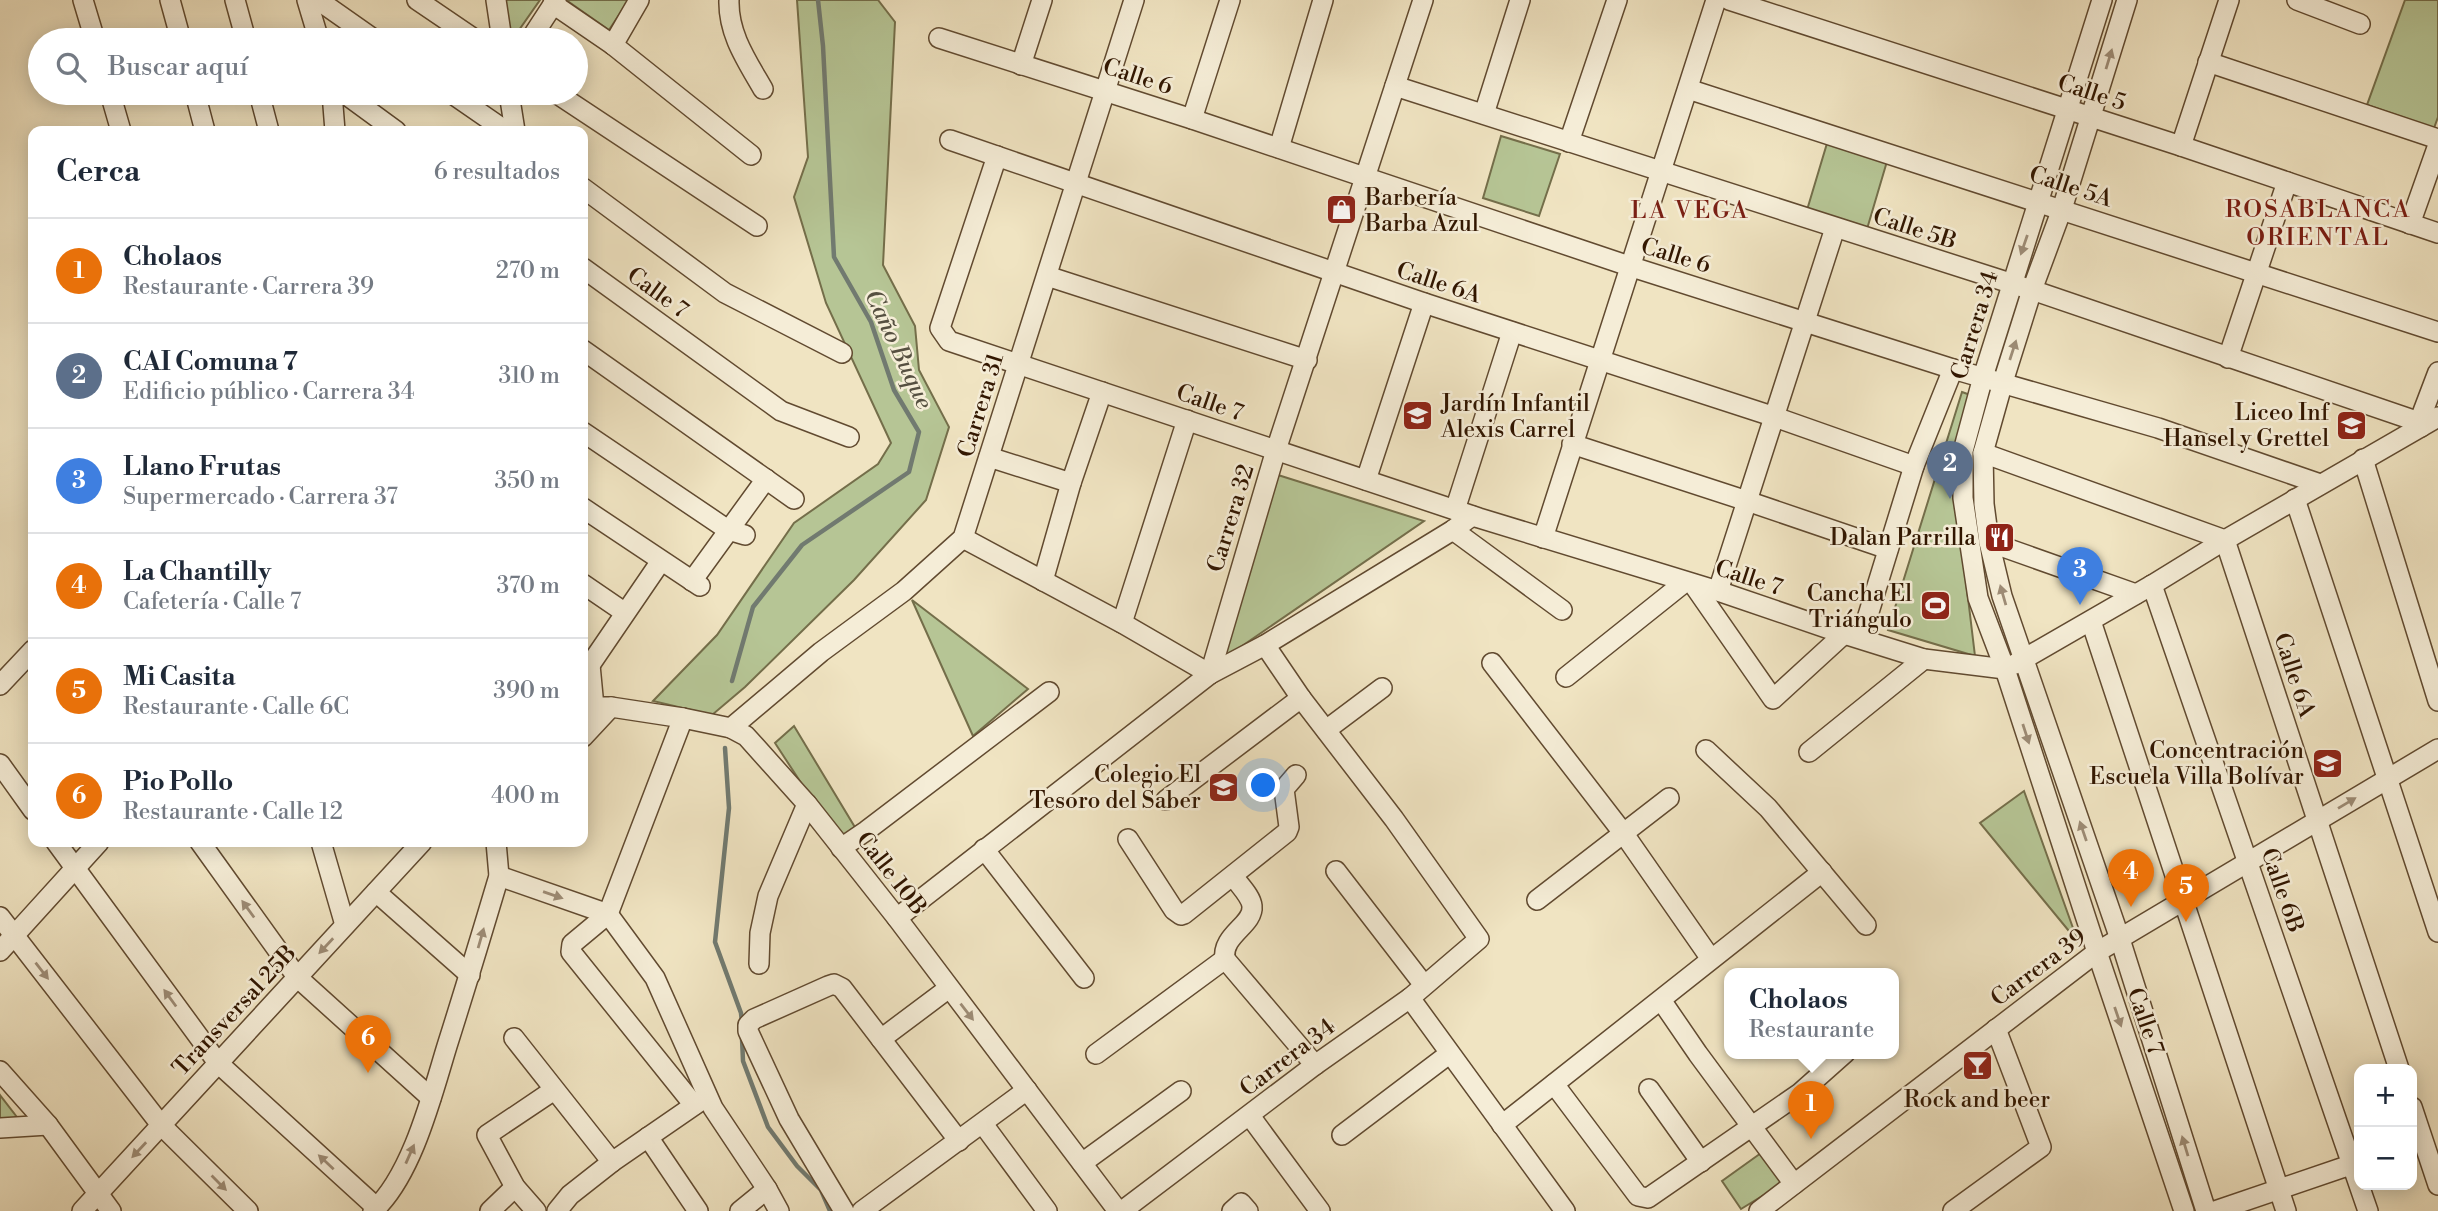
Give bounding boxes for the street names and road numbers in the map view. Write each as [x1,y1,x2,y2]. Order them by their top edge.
street label: Calle 6 [1099,53,1176,101]
street label: Calle 5 [2054,69,2129,117]
street label: Calle 5A [2026,160,2117,214]
street label: Calle 5B [1869,202,1960,256]
street label: Calle 6 [1637,232,1714,280]
street label: Calle 6A [1393,256,1486,310]
street label: Calle 7 [621,261,694,325]
street label: Carrera 34 [1945,268,2005,383]
street label: Carrera 31 [952,350,1010,461]
street label: Calle 7 [1172,378,1247,428]
street label: Carrera 32 [1201,461,1261,576]
street label: Calle 7 [1712,554,1786,602]
street label: Calle 6A [2267,630,2321,722]
street label: Calle 10B [850,826,932,921]
street label: Calle 6B [2255,844,2310,936]
street label: Carrera 39 [1985,923,2092,1013]
street label: Transversal 25B [167,939,303,1082]
street label: Calle 7 [2121,984,2170,1059]
street label: Carrera 34 [1234,1013,1341,1103]

